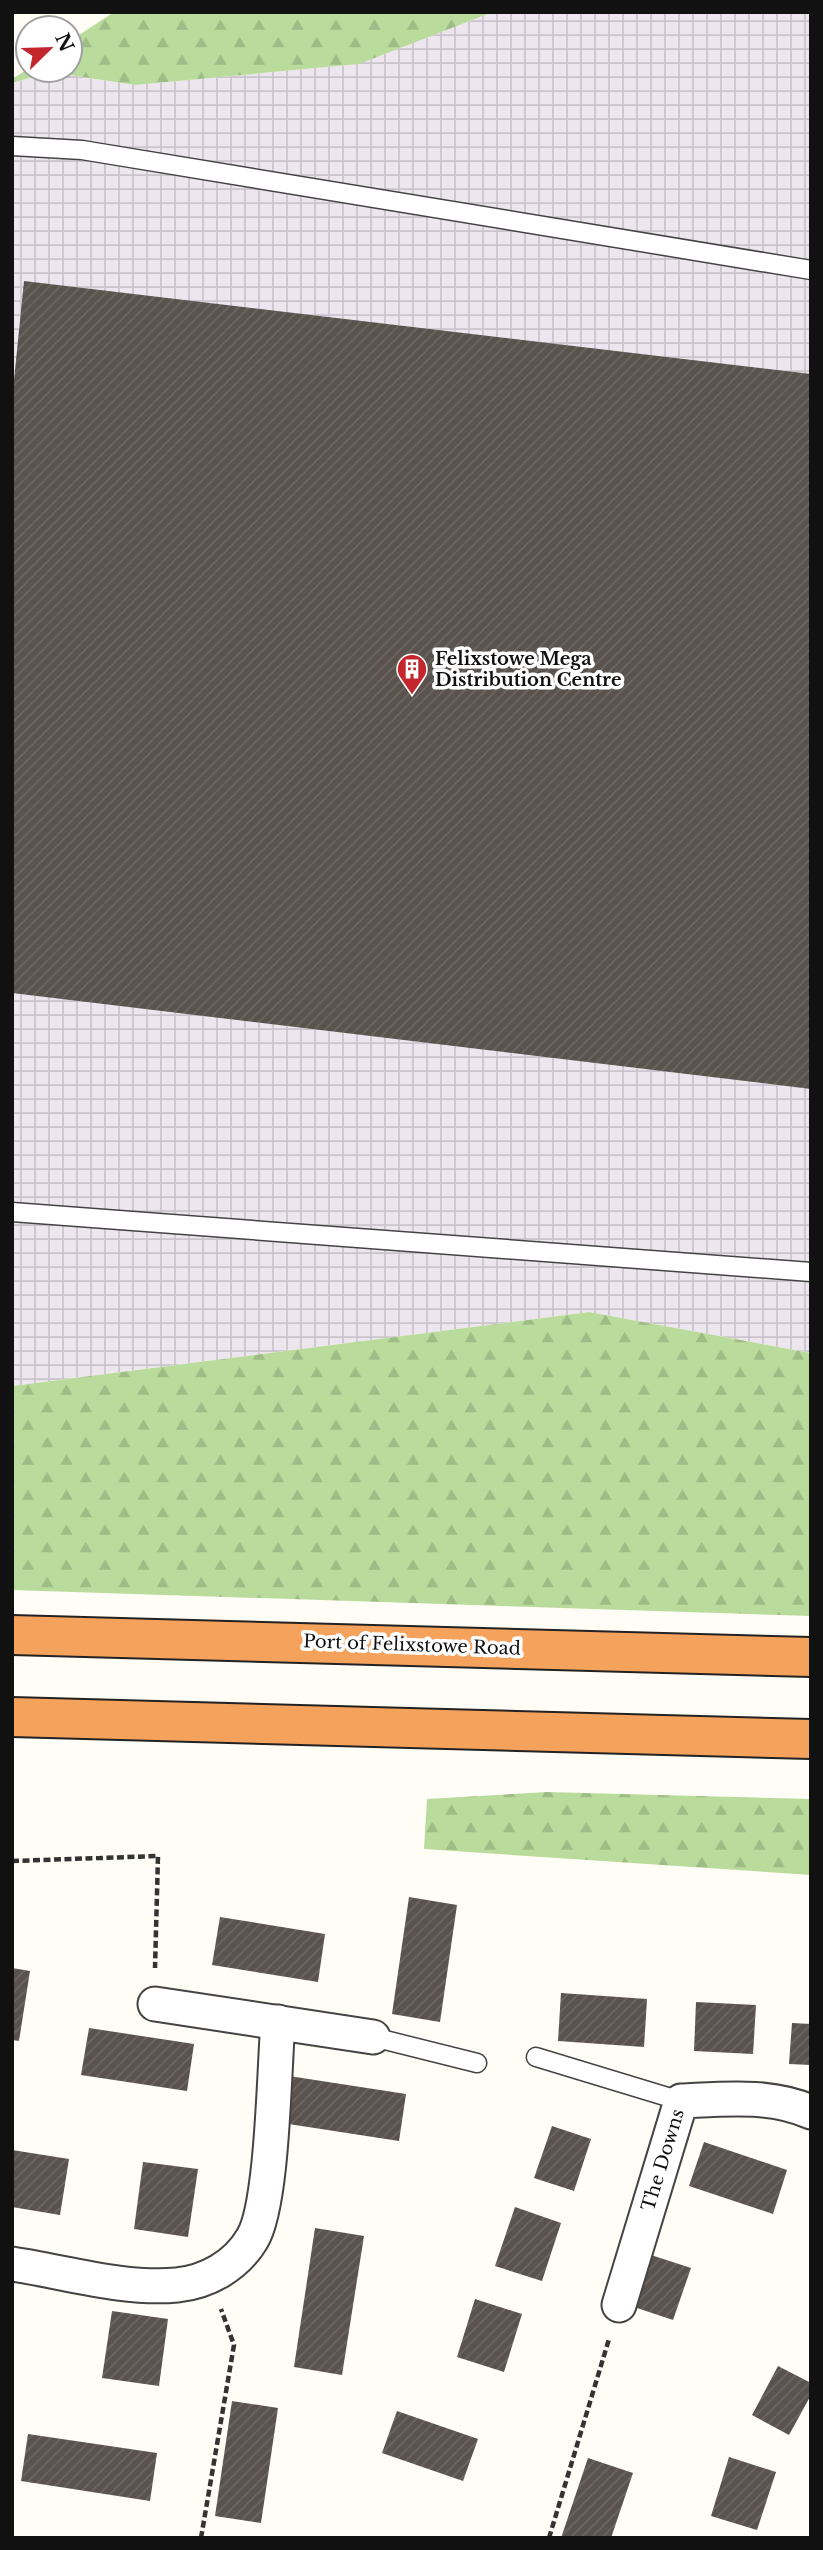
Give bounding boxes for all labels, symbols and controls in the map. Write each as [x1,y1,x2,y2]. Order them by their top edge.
north arrow [14,14,84,84]
text: N [50,30,78,55]
place label: Felixstowe Mega Distribution Centre [435,648,621,691]
building icon: Felixstowe Mega Distribution Centre [395,652,429,696]
street label: Port of Felixstowe Road [303,1630,521,1660]
street label: The Downs [637,2106,689,2214]

